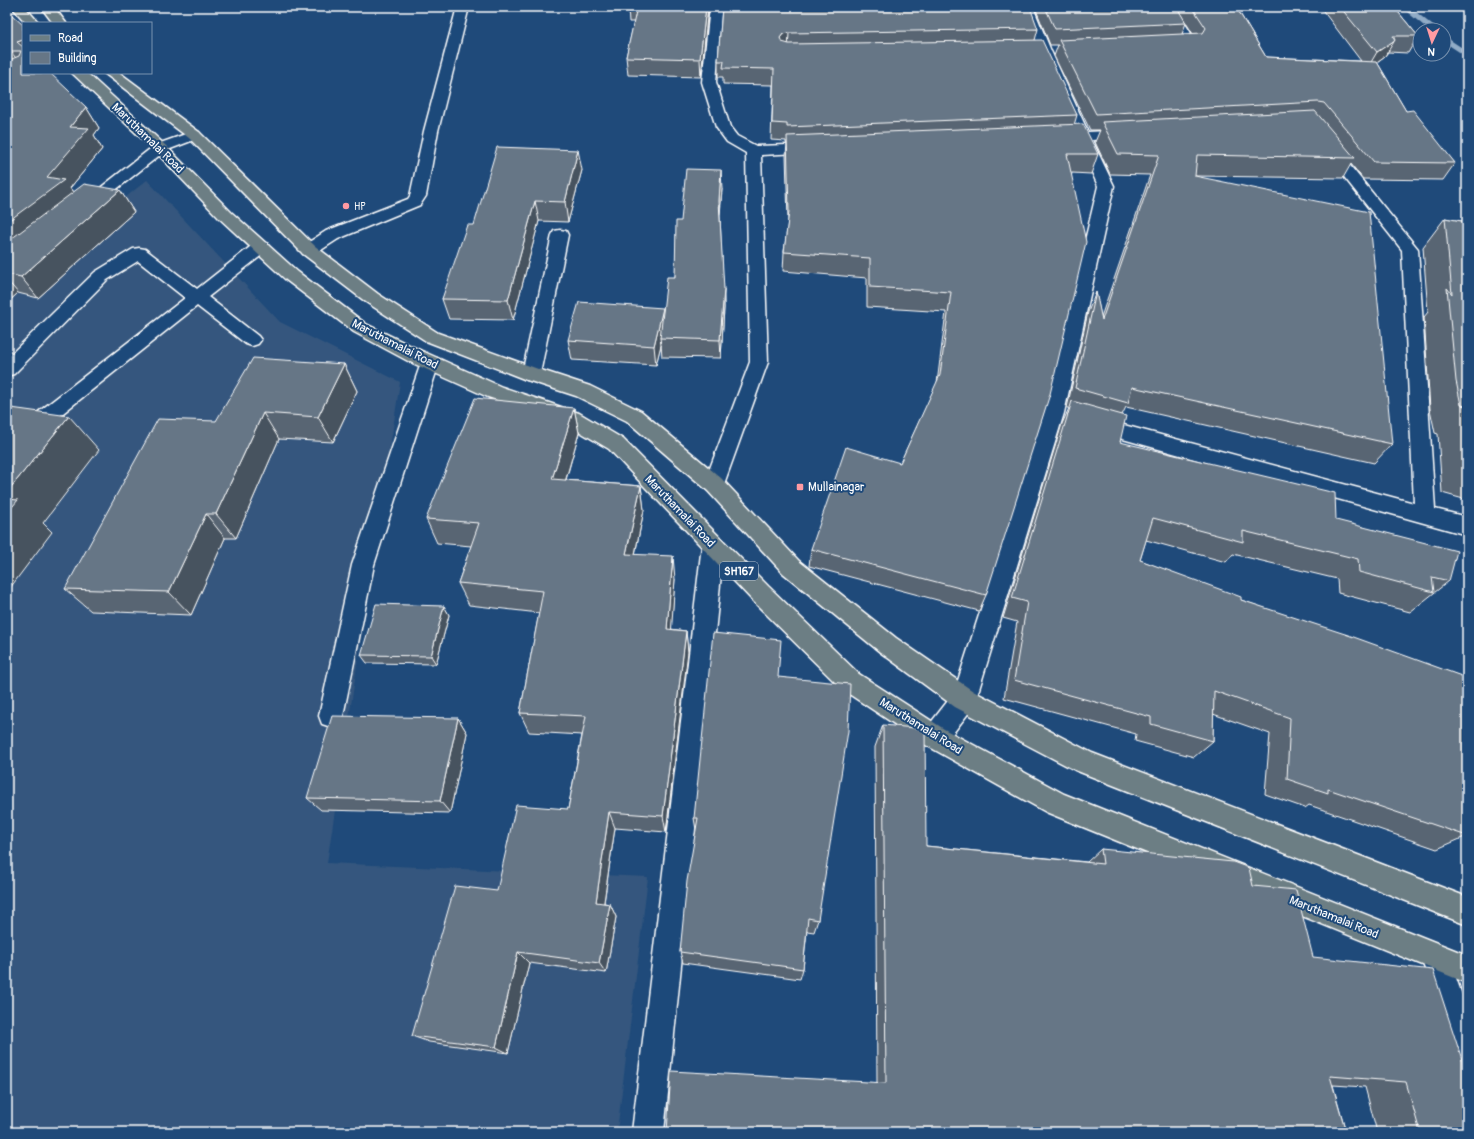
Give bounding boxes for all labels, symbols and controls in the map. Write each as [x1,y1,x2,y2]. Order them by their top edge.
legend [22,22,152,74]
north arrow [1412,22,1452,62]
text: Road [58,31,83,46]
text: N [1427,45,1436,58]
text: Building [58,51,97,66]
street label: Maruthamalai Road [108,100,187,177]
marker: HP [341,201,351,211]
place label: HP [354,201,366,213]
street label: Maruthamalai Road [349,316,441,373]
street label: Maruthamalai Road [641,472,718,551]
place label: Mullainagar [808,480,865,495]
marker: Mullainagar [795,482,805,492]
road number: SH167 [720,562,758,580]
street label: Maruthamalai Road [877,695,965,758]
street label: Maruthamalai Road [1287,893,1381,942]

